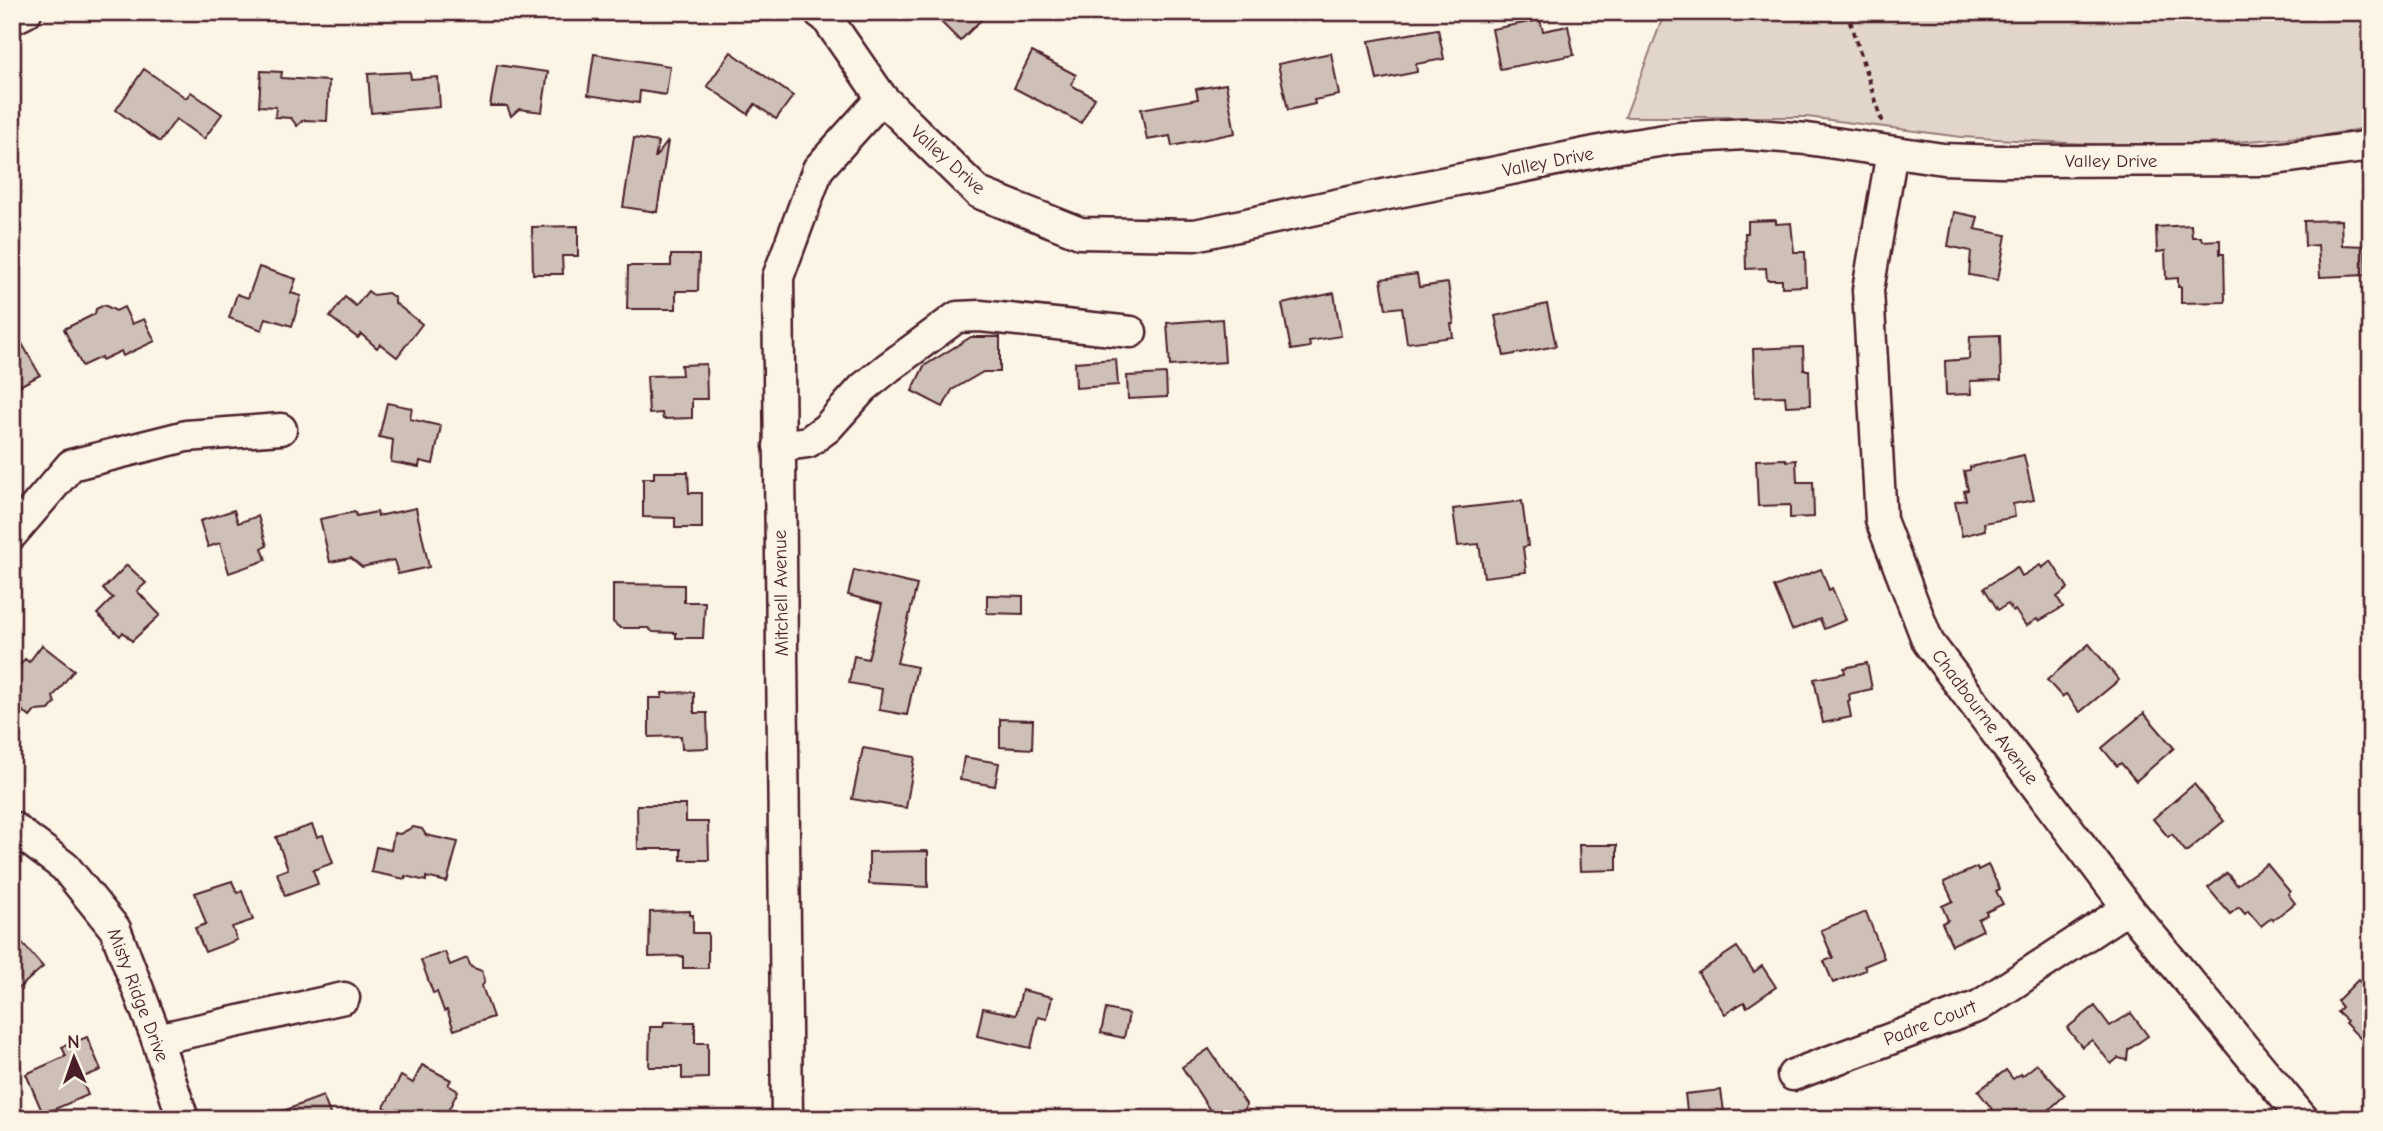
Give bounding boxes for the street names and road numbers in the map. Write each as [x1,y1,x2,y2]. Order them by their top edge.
street label: Valley Drive [906,121,990,199]
street label: Valley Drive [1501,142,1595,182]
street label: Valley Drive [2065,150,2157,172]
street label: Mitchell Avenue [769,530,793,656]
street label: Chadbourne Avenue [1927,645,2043,789]
street label: Misty Ridge Drive [102,925,174,1065]
street label: Padre Court [1881,995,1980,1051]

